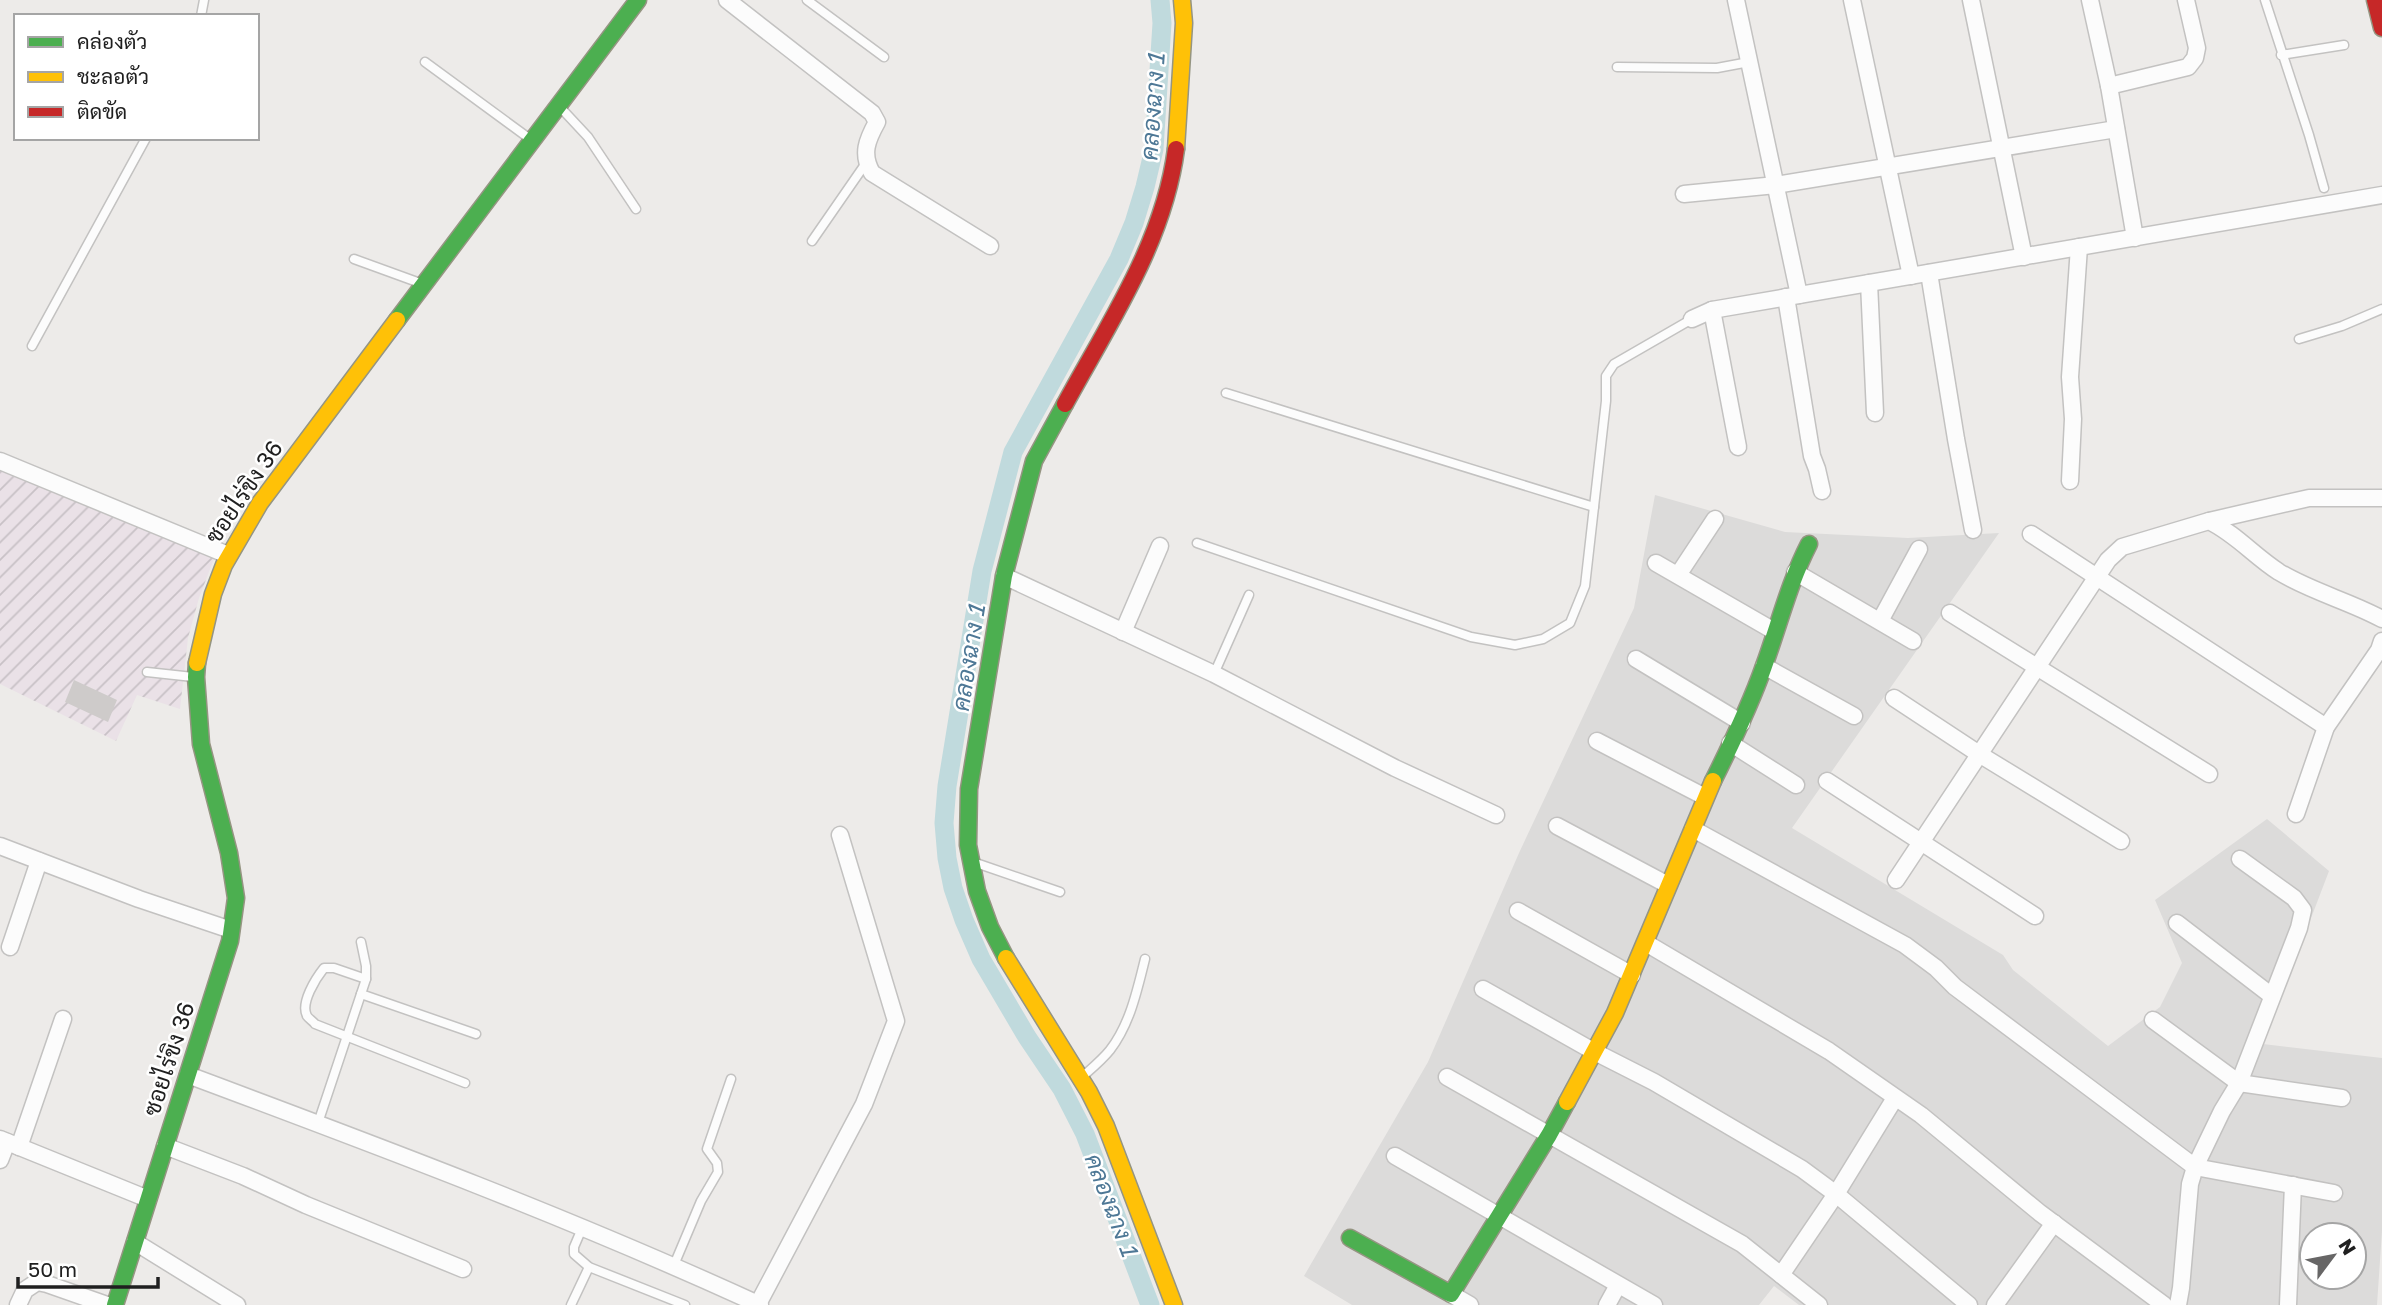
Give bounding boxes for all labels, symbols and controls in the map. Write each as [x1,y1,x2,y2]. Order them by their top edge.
legend [14,14,259,140]
text: คล่องตัว [77,28,147,54]
water label: คลองฉาง 1 [1133,52,1170,161]
text: ชะลอตัว [77,63,149,89]
text: ติดขัด [77,98,127,124]
street label: ซอยไร่ขิง 36 [198,434,288,548]
water label: คลองฉาง 1 [945,602,990,713]
street label: ซอยไร่ขิง 36 [136,998,200,1119]
water label: คลองฉาง 1 [1080,1149,1145,1260]
north arrow [2298,1221,2368,1291]
text: N [2334,1235,2361,1259]
scale bar [18,1246,158,1290]
text: 50 m [28,1256,77,1282]

